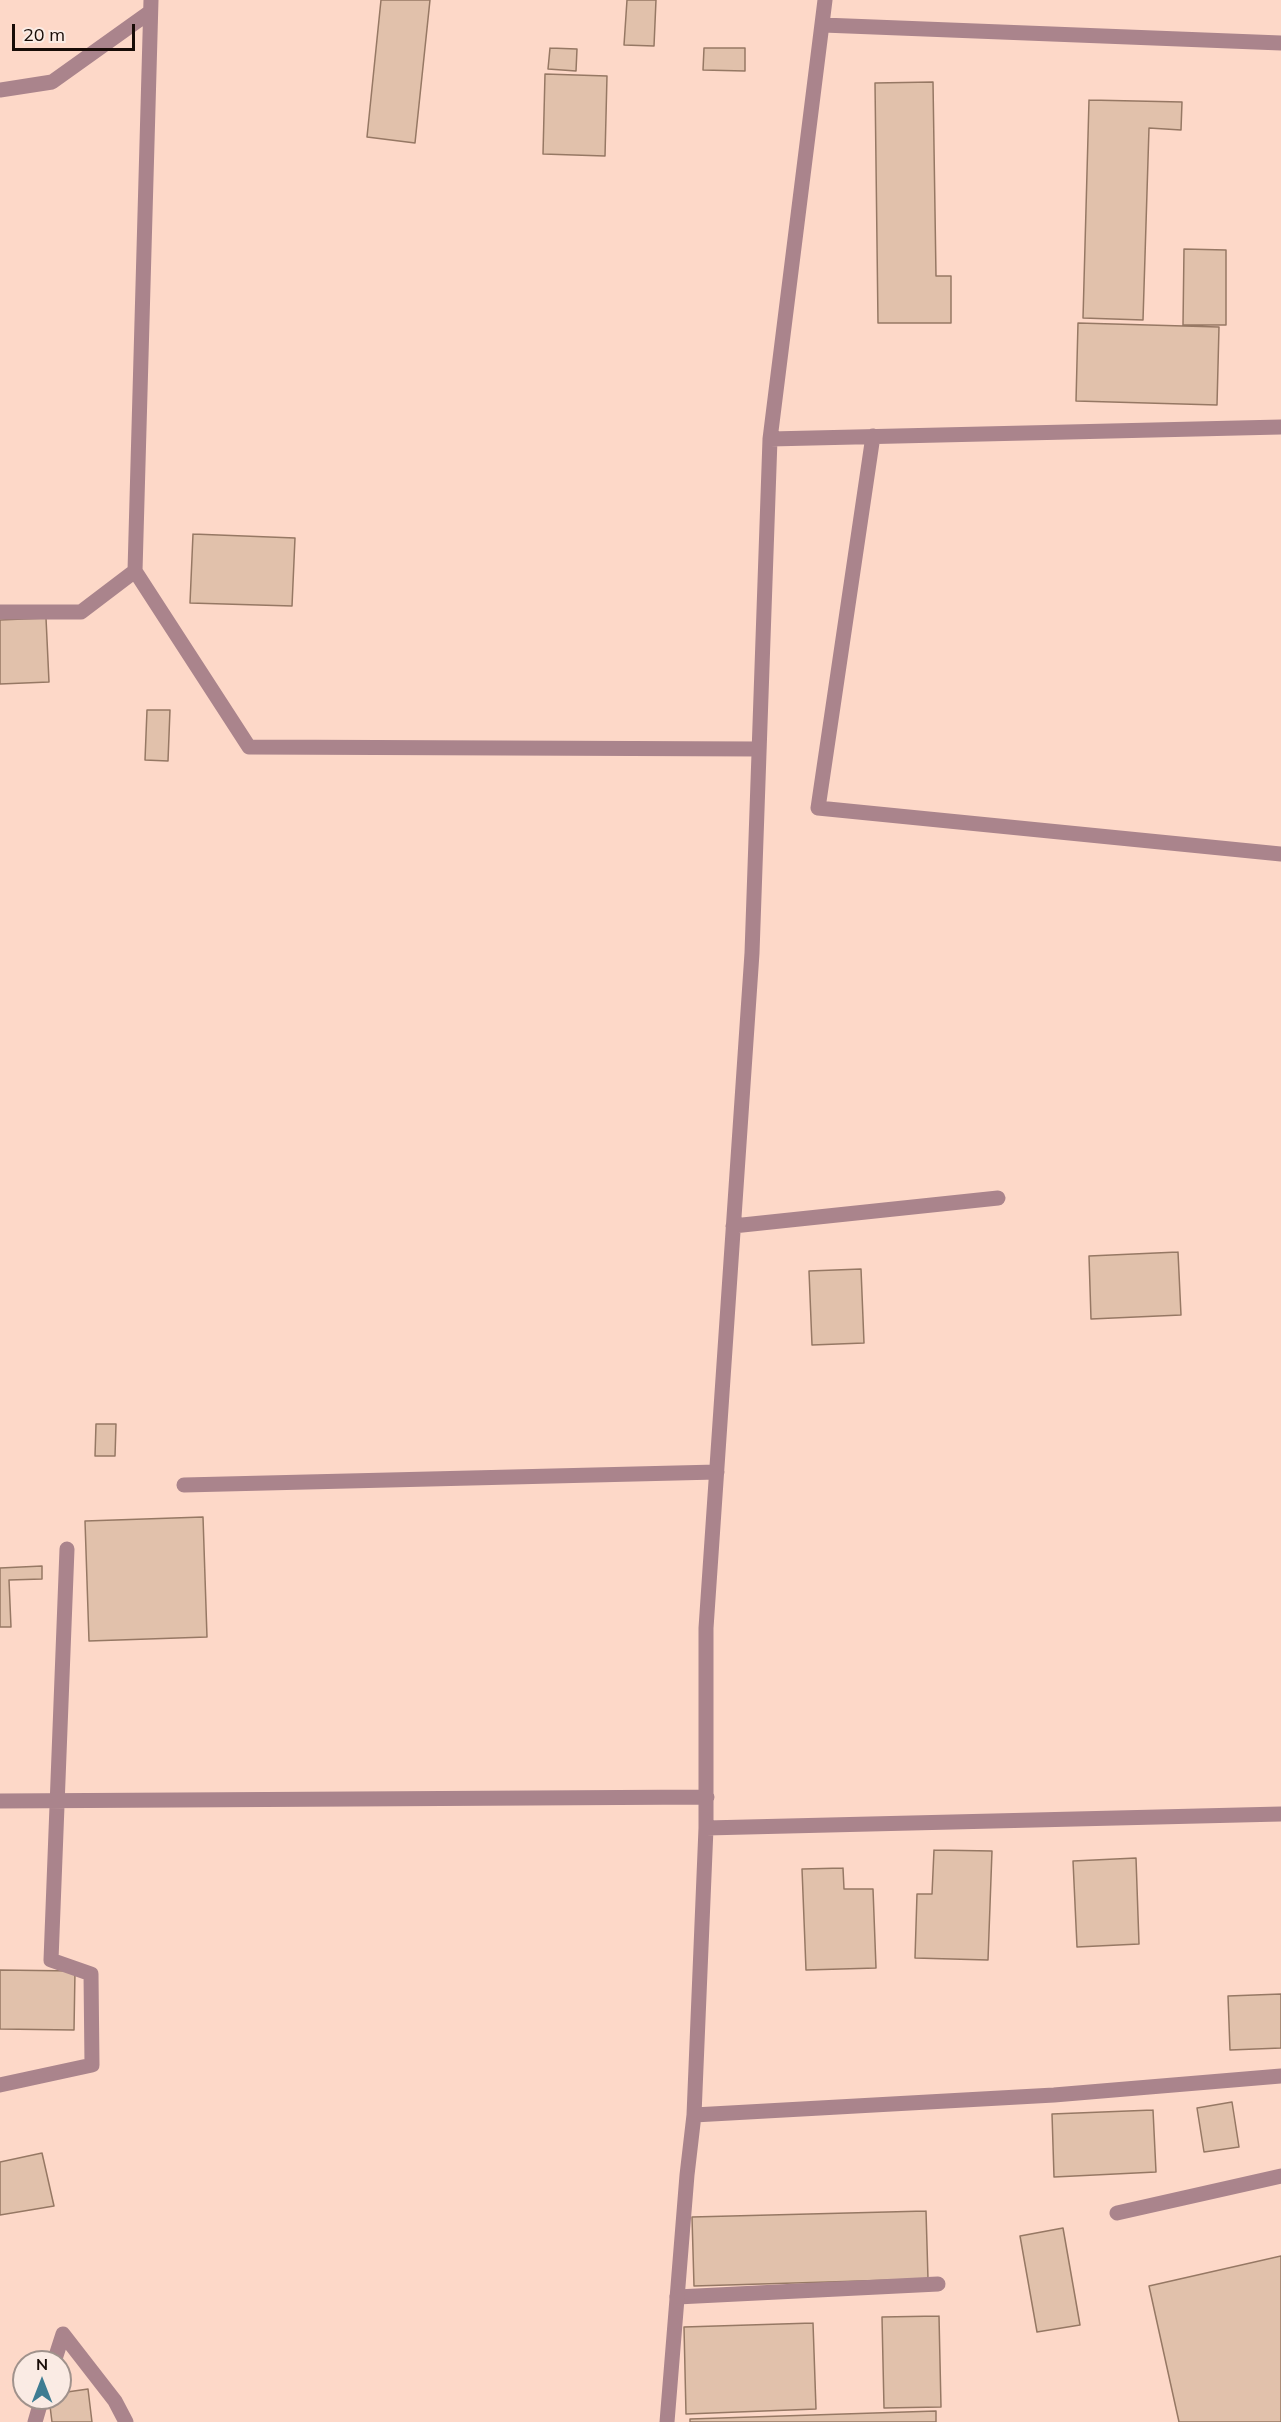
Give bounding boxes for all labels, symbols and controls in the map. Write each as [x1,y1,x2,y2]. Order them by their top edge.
scale bar [15,12,138,50]
text: 20 m [23,23,65,46]
north arrow [12,2350,72,2410]
text: N [36,2354,48,2374]

